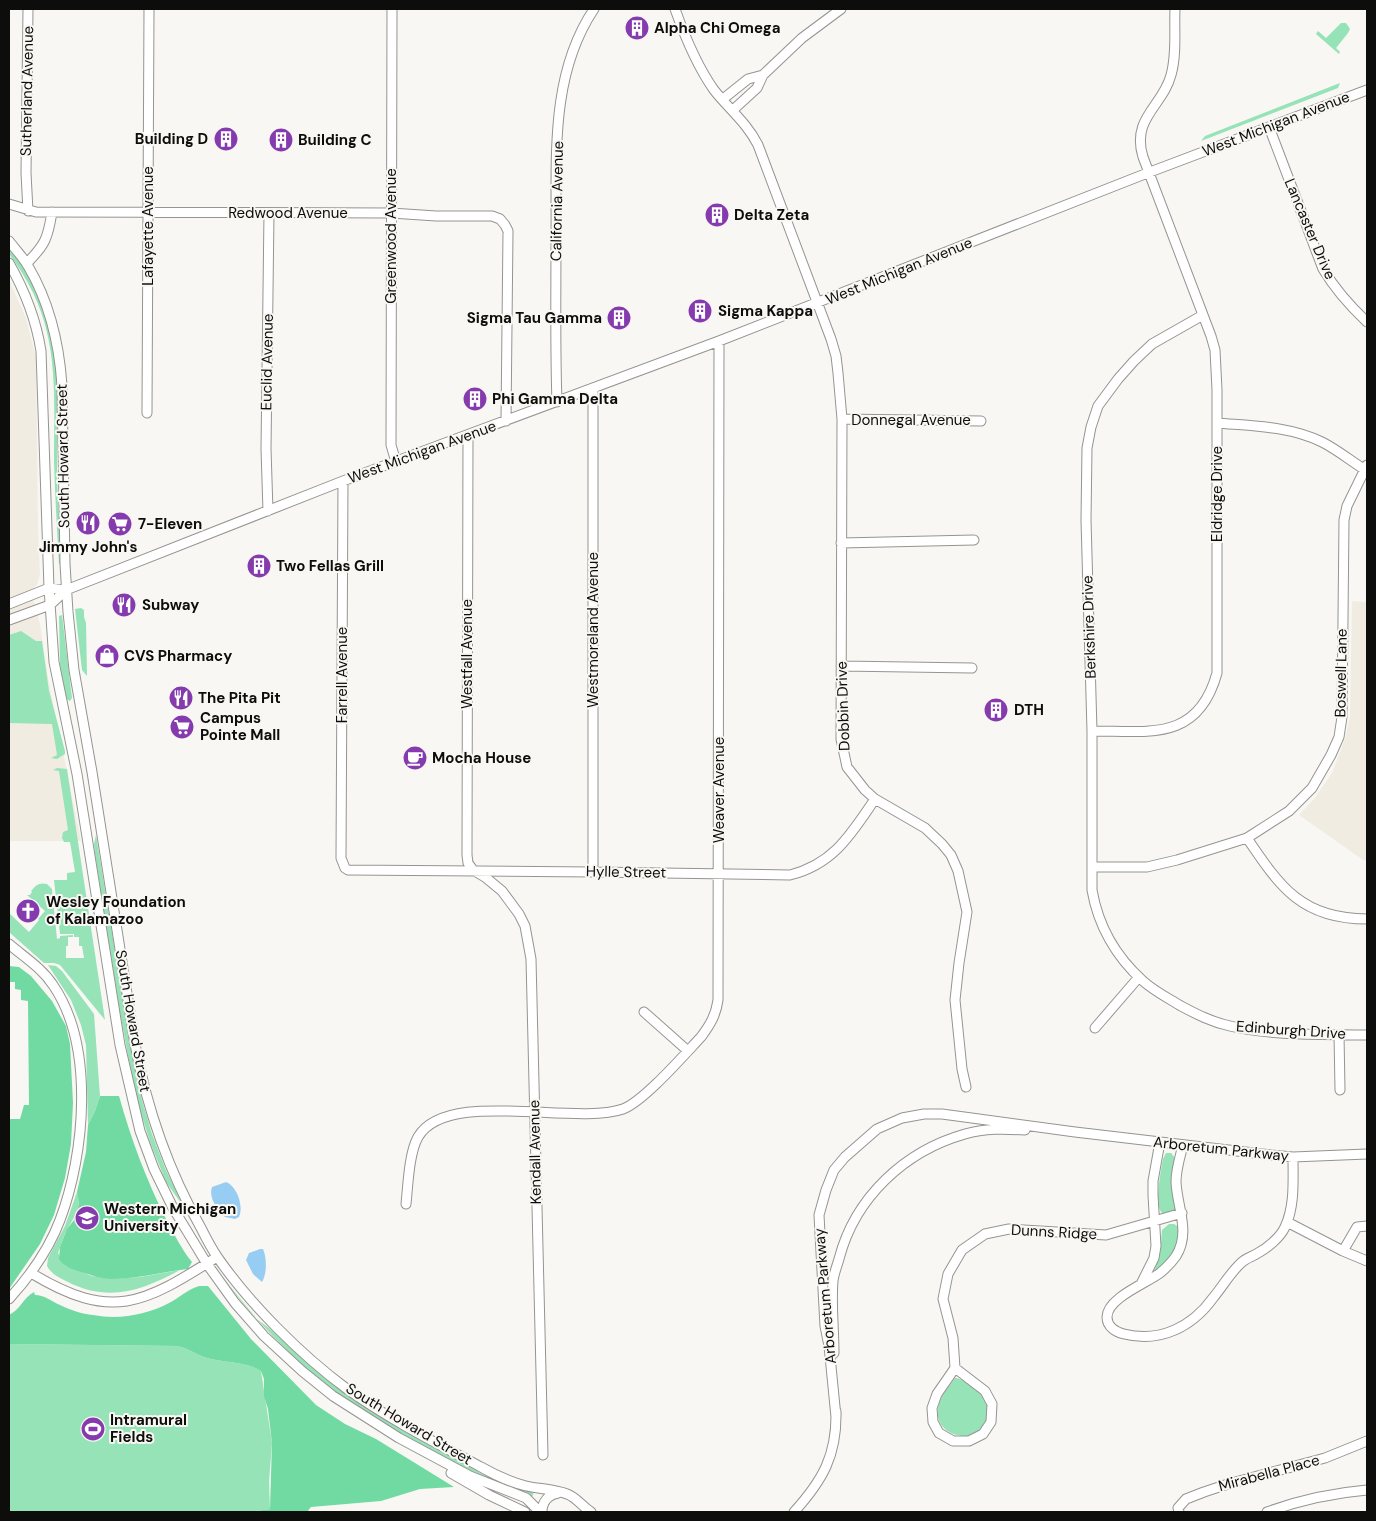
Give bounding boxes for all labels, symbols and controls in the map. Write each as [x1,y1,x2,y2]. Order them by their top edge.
building icon: Alpha Chi Omega [624,15,650,41]
place label: Alpha Chi Omega [654,18,780,38]
street label: Sutherland Avenue [16,26,38,156]
street label: West Michigan Avenue [1199,87,1353,161]
building icon: Building D [213,126,239,152]
building icon: Building C [268,127,294,153]
place label: Building D [135,129,208,149]
place label: Building C [298,130,372,150]
street label: California Avenue [546,141,568,261]
street label: Lafayette Avenue [138,166,158,286]
street label: Greenwood Avenue [381,168,401,304]
street label: Lancaster Drive [1280,175,1340,283]
building icon: Delta Zeta [704,202,730,228]
street label: Redwood Avenue [228,203,348,223]
place label: Delta Zeta [734,205,809,225]
street label: West Michigan Avenue [823,232,975,310]
building icon: Sigma Kappa [687,298,713,324]
place label: Sigma Kappa [718,301,813,321]
building icon: Sigma Tau Gamma [606,305,632,331]
place label: Sigma Tau Gamma [467,308,602,328]
street label: Euclid Avenue [256,313,278,411]
street label: South Howard Street [52,384,74,528]
building icon: Phi Gamma Delta [462,386,488,412]
place label: Phi Gamma Delta [492,389,618,409]
street label: Donnegal Avenue [851,410,971,430]
street label: West Michigan Avenue [345,416,499,488]
street label: Eldridge Drive [1207,446,1227,542]
restaurant icon: Jimmy John's [75,510,101,536]
supermarket icon: 7-Eleven [107,511,133,537]
place label: 7-Eleven [138,514,202,534]
place label: Jimmy John's [39,537,137,557]
street label: Westmoreland Avenue [583,552,603,708]
building icon: Two Fellas Grill [246,553,272,579]
place label: Two Fellas Grill [276,556,384,576]
street label: Berkshire Drive [1077,575,1101,679]
restaurant icon: Subway [111,592,137,618]
place label: Subway [142,595,199,615]
street label: Westfall Avenue [457,599,477,709]
street label: Farrell Avenue [332,627,352,723]
street label: Boswell Lane [1330,628,1352,718]
shop icon: CVS Pharmacy [94,643,120,669]
place label: CVS Pharmacy [124,646,232,666]
street label: Dobbin Drive [831,661,855,751]
restaurant icon: The Pita Pit [168,685,194,711]
place label: The Pita Pit [198,688,281,708]
building icon: DTH [983,697,1009,723]
place label: DTH [1014,700,1044,720]
place label: Campus Pointe Mall [200,708,280,745]
supermarket icon: Campus Pointe Mall [169,714,195,740]
street label: Weaver Avenue [709,737,729,843]
cafe icon: Mocha House [402,745,428,771]
place label: Mocha House [432,748,531,768]
street label: Hylle Street [586,861,666,883]
place label: Wesley Foundation of Kalamazoo [46,892,186,929]
church icon: Wesley Foundation of Kalamazoo [15,898,41,924]
street label: South Howard Street [111,948,155,1094]
street label: Edinburgh Drive [1235,1016,1347,1044]
street label: Kendall Avenue [524,1100,546,1204]
street label: Arboretum Parkway [1152,1132,1290,1166]
place label: Western Michigan University [104,1199,236,1236]
school or university icon: Western Michigan University [74,1205,100,1231]
street label: Dunns Ridge [1010,1220,1098,1244]
street label: Arboretum Parkway [809,1227,841,1365]
street label: South Howard Street [342,1378,476,1470]
place label: Intramural Fields [110,1410,187,1447]
sports icon: Intramural Fields [80,1416,106,1442]
street label: Mirabella Place [1216,1450,1322,1496]

